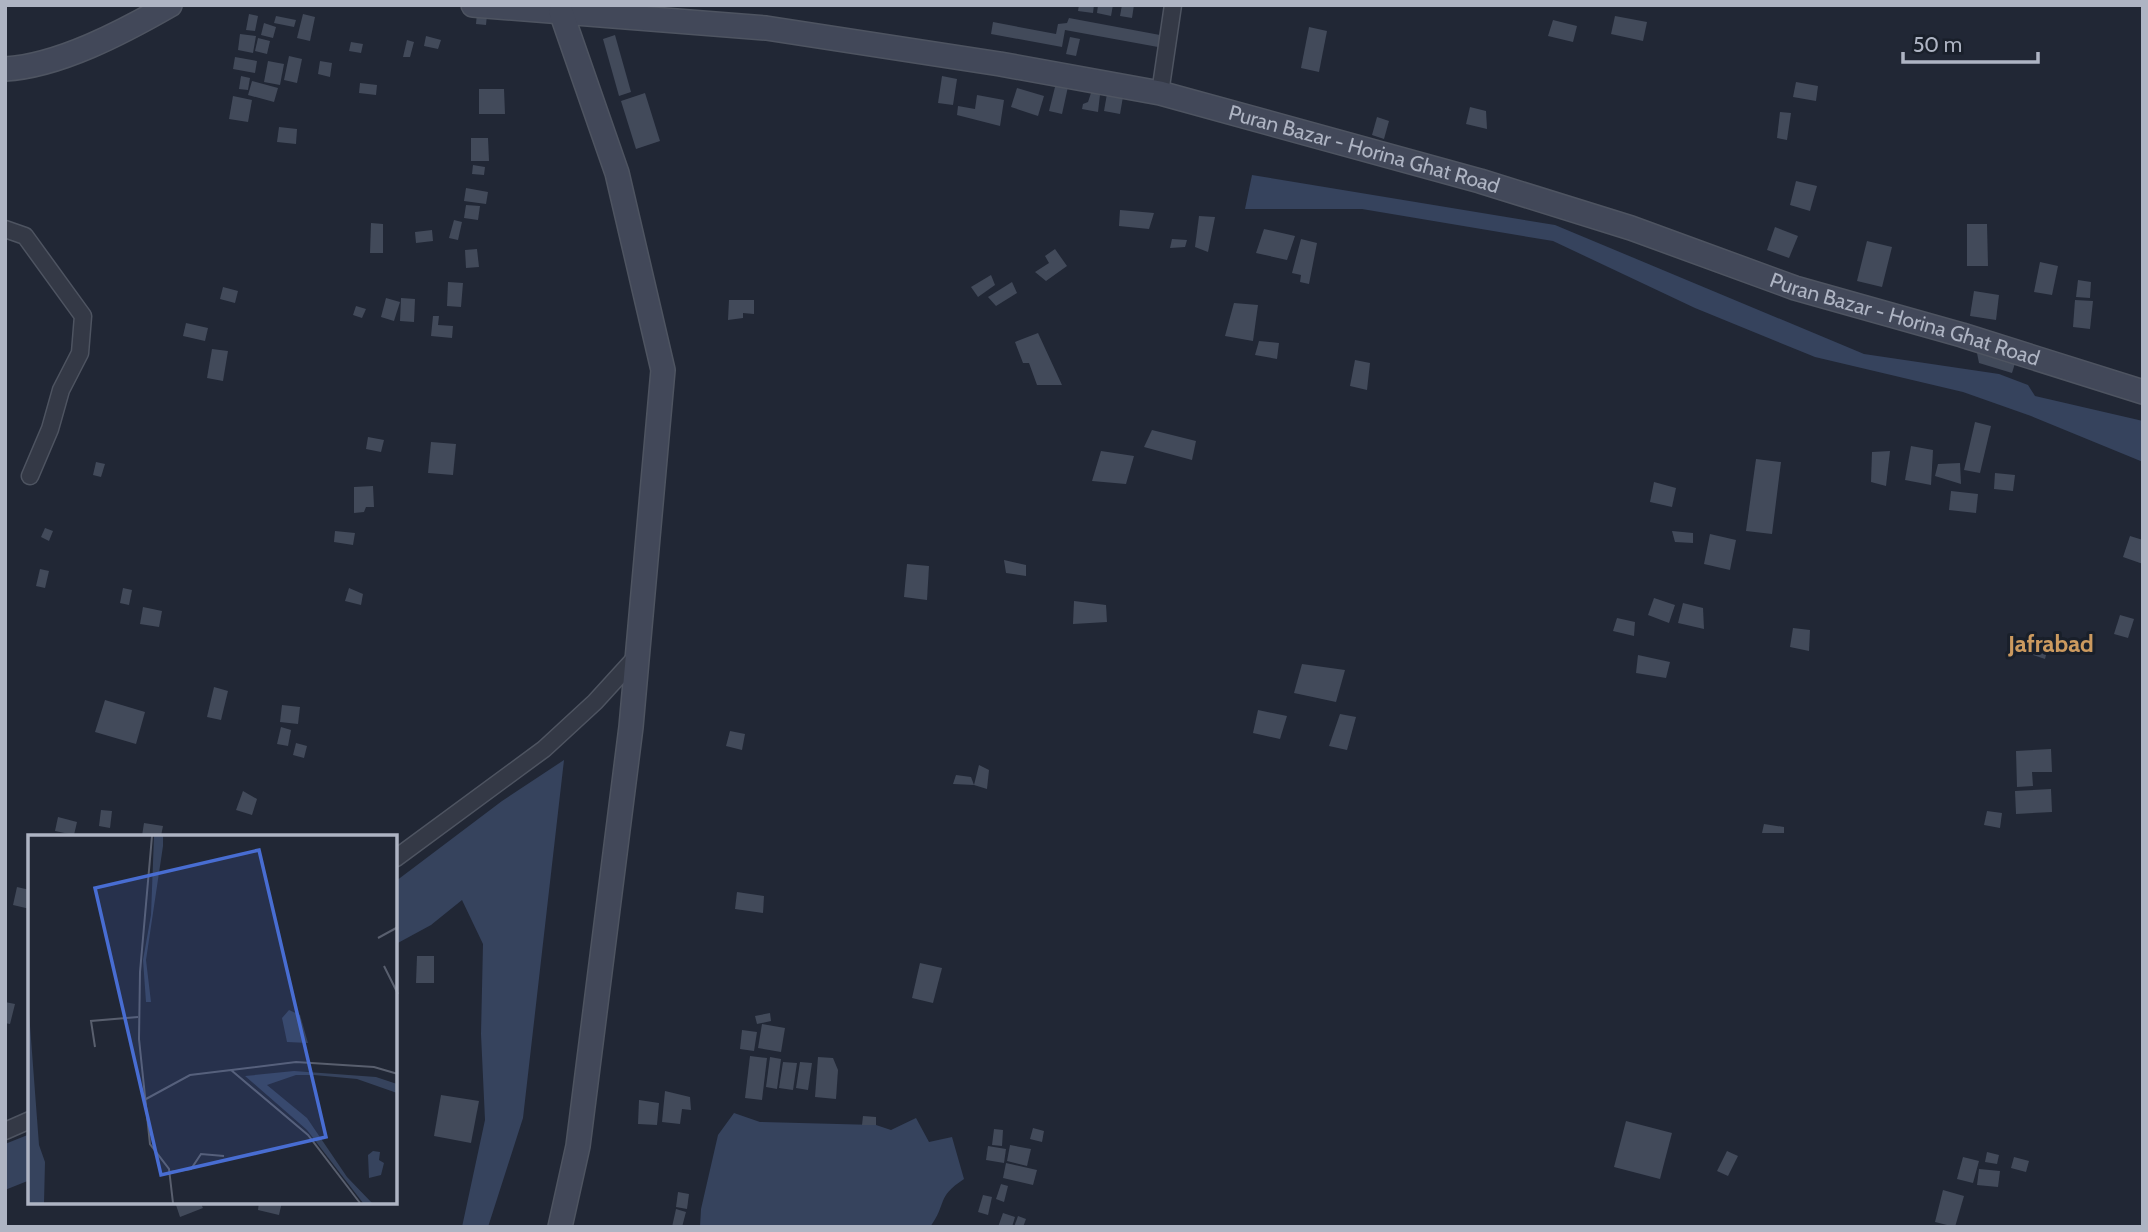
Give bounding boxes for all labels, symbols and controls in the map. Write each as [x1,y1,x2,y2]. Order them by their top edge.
scale bar [1903,21,2038,65]
text: 50 m [1913,32,1962,57]
street label: Puran Bazar - Horina Ghat Road [1226,99,1503,198]
street label: Puran Bazar - Horina Ghat Road [1767,267,2043,371]
district label: Jafrabad [2007,629,2094,658]
inset map [28,835,397,1204]

